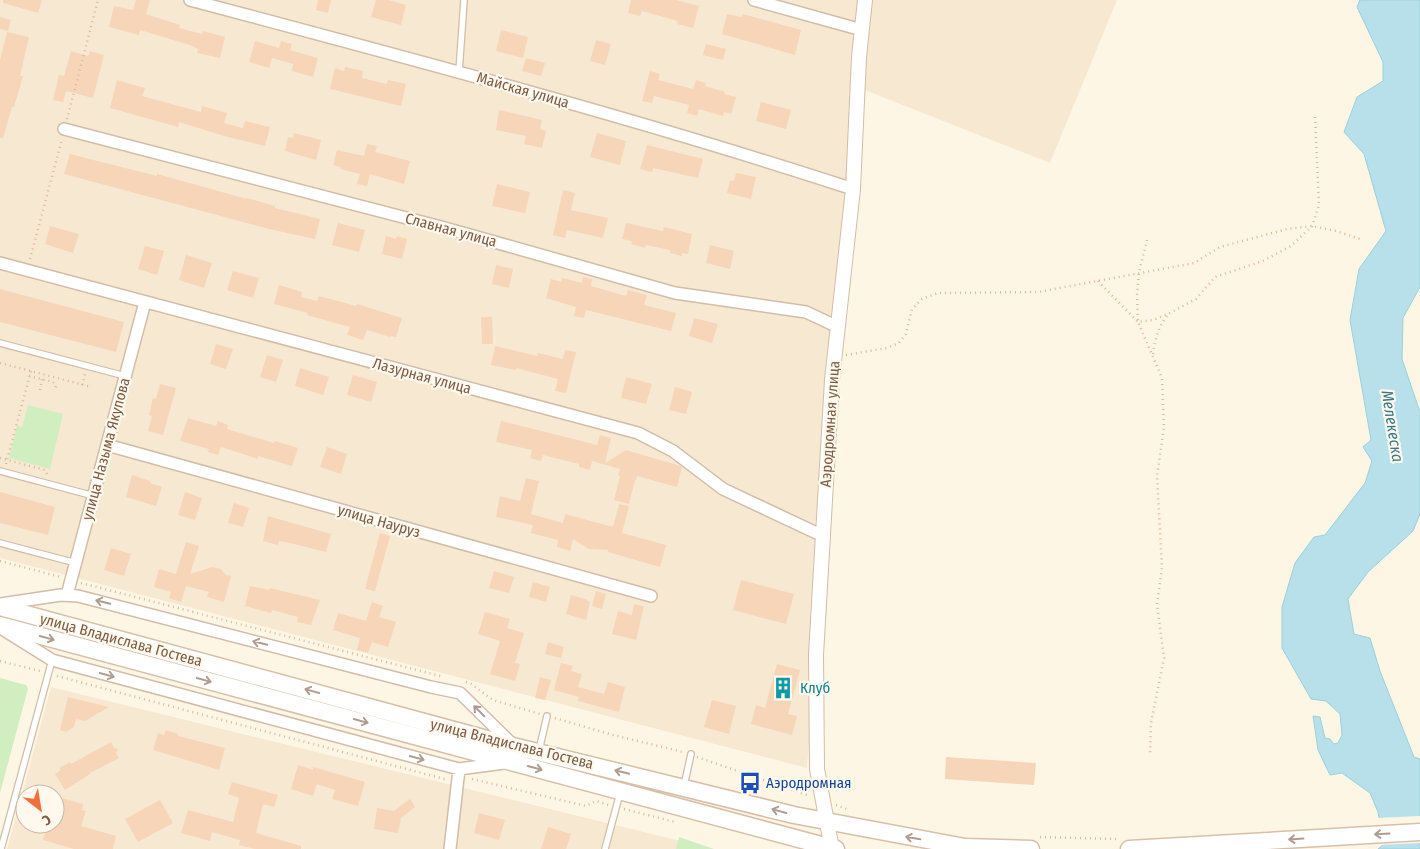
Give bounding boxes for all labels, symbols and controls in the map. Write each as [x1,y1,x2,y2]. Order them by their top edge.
street label: Майская улица [475,68,571,112]
street label: Славная улица [403,209,499,251]
street label: Лазурная улица [371,354,473,398]
street label: Аэродромная улица [817,360,843,488]
street label: улица Назыма Якупова [78,376,134,522]
water label: Мелекеска [1377,389,1408,463]
street label: улица Науруз [336,501,422,541]
one-way arrow [95,597,111,607]
street label: улица Владислава Гостева [38,610,204,670]
one-way arrow [39,633,55,643]
one-way arrow [252,638,268,647]
one-way arrow [99,671,115,680]
one-way arrow [196,675,212,685]
building icon: Клуб [770,675,796,701]
place label: Клуб [800,679,830,697]
one-way arrow [305,686,321,696]
one-way arrow [472,705,485,717]
street label: улица Владислава Гостева [429,715,595,773]
one-way arrow [353,717,369,727]
one-way arrow [408,753,424,763]
one-way arrow [527,764,543,773]
one-way arrow [614,767,630,776]
bus stop icon: Аэродромная [737,770,763,796]
place label: Аэродромная [766,774,852,792]
north arrow [15,784,65,834]
one-way arrow [772,806,788,816]
text: С [38,811,54,829]
one-way arrow [1375,829,1391,838]
one-way arrow [905,832,921,842]
one-way arrow [1288,834,1304,843]

